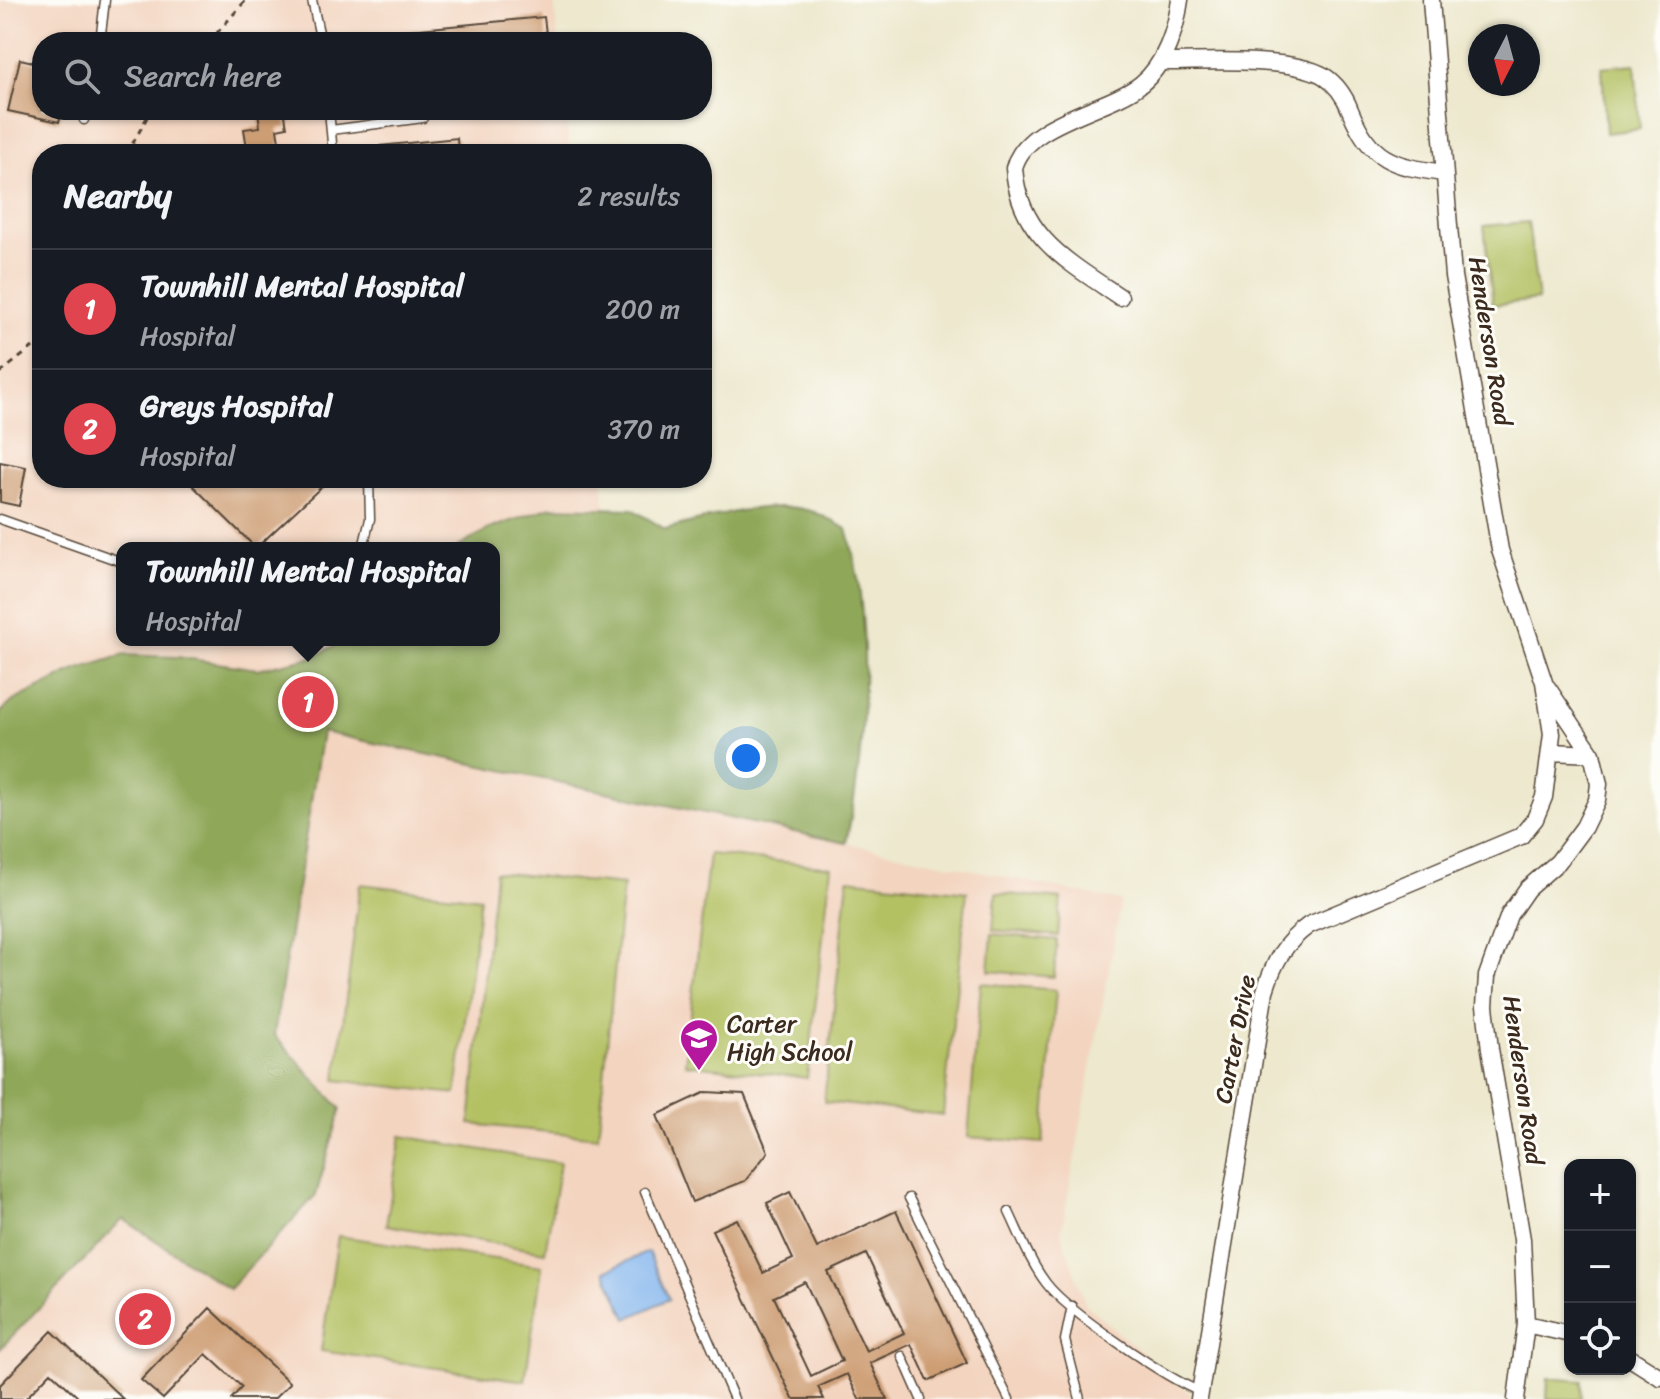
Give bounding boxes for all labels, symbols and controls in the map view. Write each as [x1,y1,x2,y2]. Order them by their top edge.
north arrow [1468,24,1540,96]
search box [32,32,712,120]
text: Search here [124,49,282,103]
icon: search [60,54,104,98]
text: Nearby [64,166,172,226]
text: 2 results [578,173,680,219]
street label: Henderson Road [1456,253,1524,430]
text: Townhill Mental Hospital [140,259,464,313]
text: 1 [84,286,96,332]
text: 200 m [605,286,680,332]
text: Hospital [140,313,235,359]
text: Greys Hospital [140,379,332,433]
text: 2 [82,406,98,452]
text: 370 m [608,406,680,452]
text: Hospital [140,433,235,479]
popup [116,542,500,646]
text: Townhill Mental Hospital [146,544,470,598]
text: Hospital [146,598,241,644]
pin: 1 [282,672,334,732]
your location [726,738,766,778]
street label: Carter Drive [1202,971,1268,1107]
street label: Henderson Road [1490,993,1556,1169]
place label: Carter High School [727,1003,854,1073]
school or university icon: Carter High School [678,1017,720,1072]
map controls [1564,1159,1636,1375]
button: + [1564,1159,1636,1231]
button: − [1564,1231,1636,1303]
pin: 2 [119,1289,171,1349]
button: locate [1564,1303,1636,1375]

